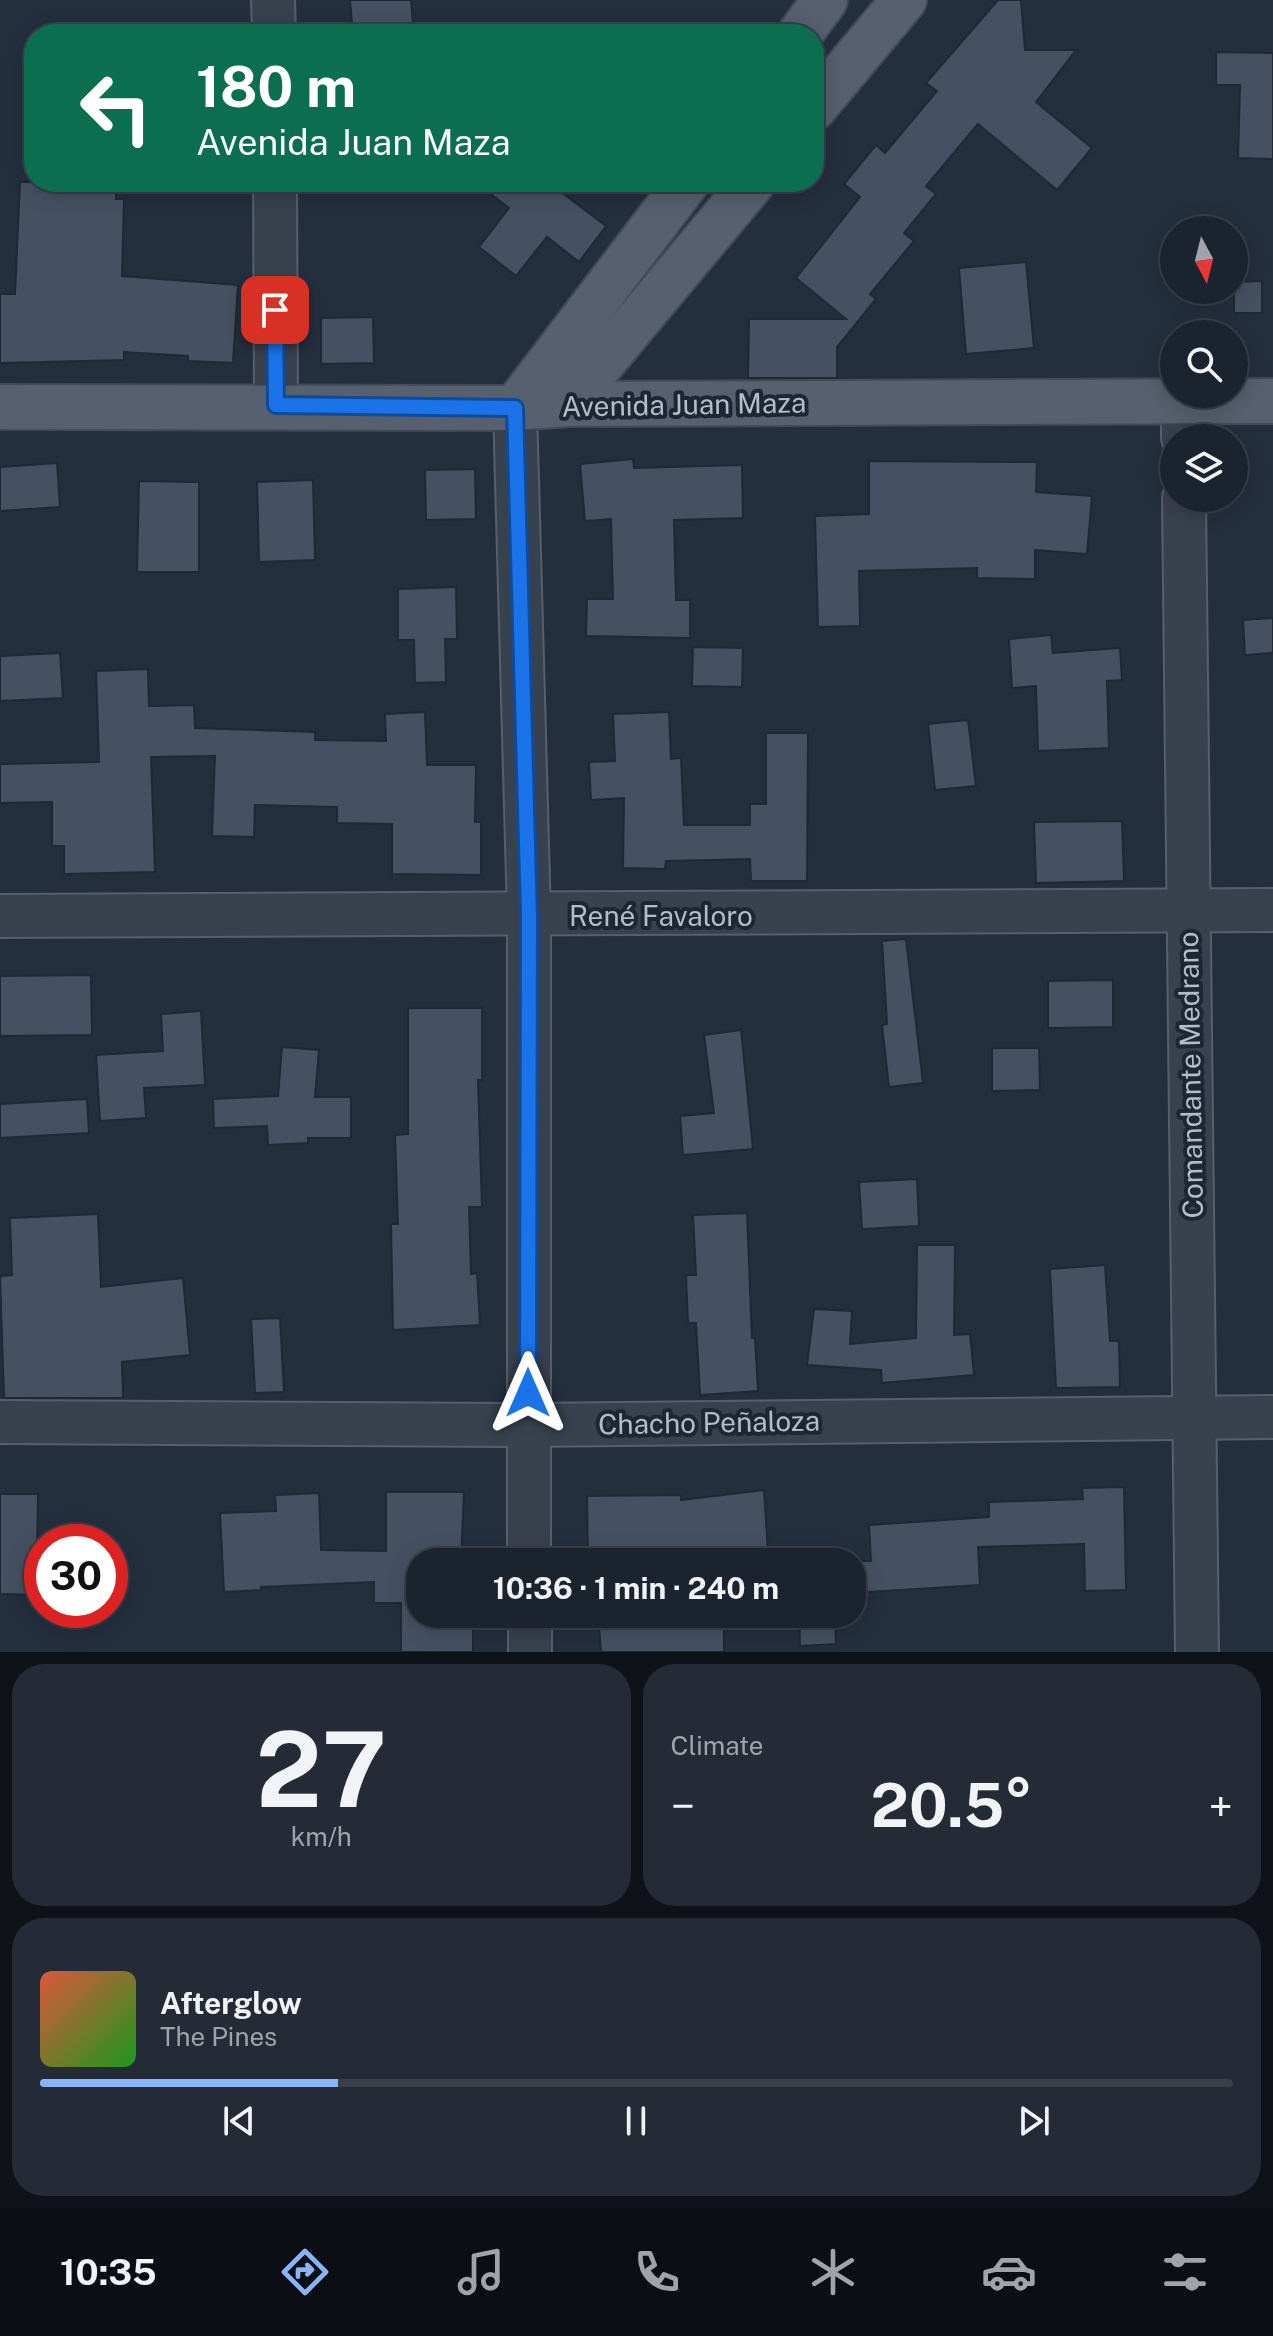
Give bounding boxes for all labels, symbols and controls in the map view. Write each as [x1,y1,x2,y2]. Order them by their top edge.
text: 180 m [196,54,356,120]
icon: left [64,56,168,160]
text: Avenida Juan Maza [196,121,511,163]
north arrow [1160,216,1248,304]
map controls [1160,216,1248,512]
pin [241,276,309,344]
icon: arrive [253,288,297,332]
button: search [1160,320,1248,408]
street label: Avenida Juan Maza [561,385,807,423]
button: layers [1160,424,1248,512]
street label: René Favaloro [569,899,753,932]
street label: Comandante Medrano [1171,931,1209,1219]
position arrow [486,1351,570,1435]
street label: Chacho Peñaloza [598,1404,820,1440]
speed limit sign: 30 [24,1524,128,1628]
text: 10:36 · 1 min · 240 m [493,1570,779,1606]
text: 27 [256,1708,387,1830]
text: Climate [671,1730,764,1761]
text: 20.5° [871,1770,1033,1841]
text: − [671,1780,695,1832]
text: + [1209,1780,1233,1832]
text: km/h [291,1821,352,1852]
text: Afterglow [160,1985,302,2021]
text: The Pines [160,2021,277,2052]
icon: previous [217,2099,261,2143]
icon: pause [614,2099,658,2143]
icon: next [1012,2099,1056,2143]
icon: directions [277,2244,333,2300]
icon: music [453,2244,509,2300]
icon: phone [629,2244,685,2300]
icon: climate [805,2244,861,2300]
icon: car [981,2244,1037,2300]
icon: filters [1157,2244,1213,2300]
text: 10:35 [60,2251,157,2293]

